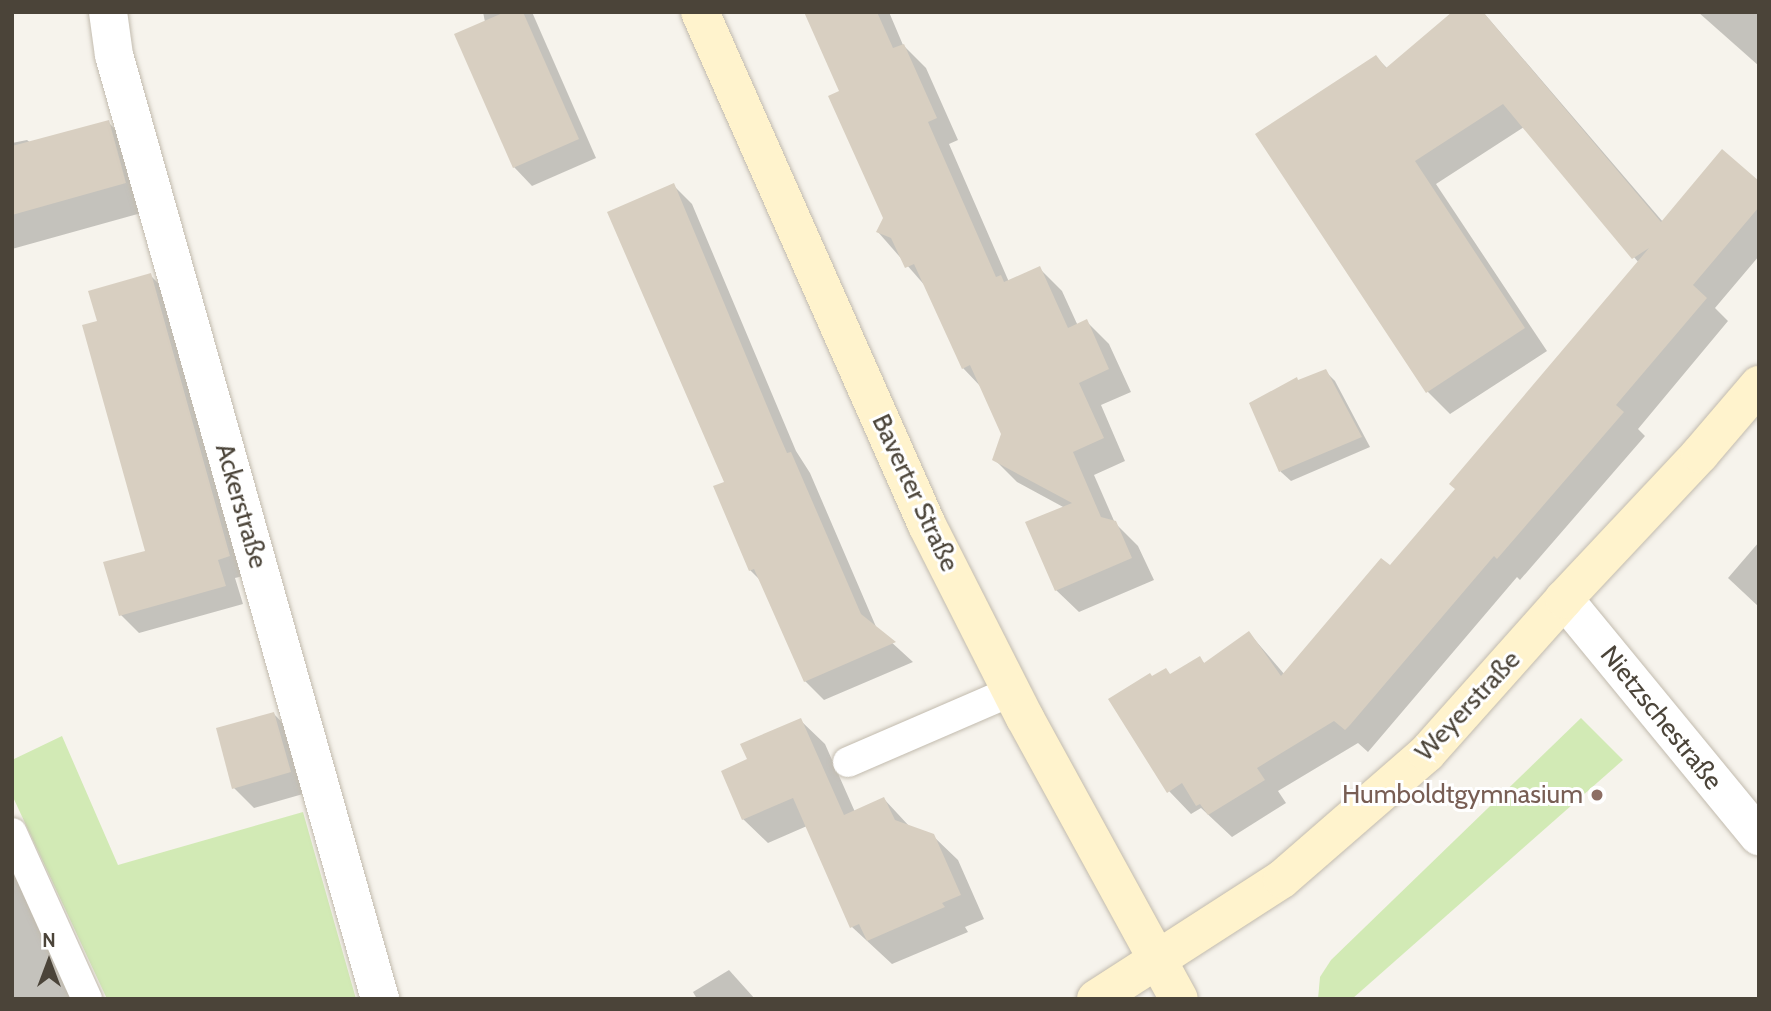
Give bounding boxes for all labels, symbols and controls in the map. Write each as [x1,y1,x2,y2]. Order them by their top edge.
street label: Baverter Straße [865,409,965,577]
street label: Ackerstraße [208,440,274,572]
street label: Nietzschestraße [1593,640,1729,796]
street label: Weyerstraße [1409,644,1527,768]
place label: Humboldtgymnasium [1342,779,1583,811]
marker: Humboldtgymnasium [1589,787,1605,803]
north arrow [14,927,84,997]
text: N [42,929,56,952]

